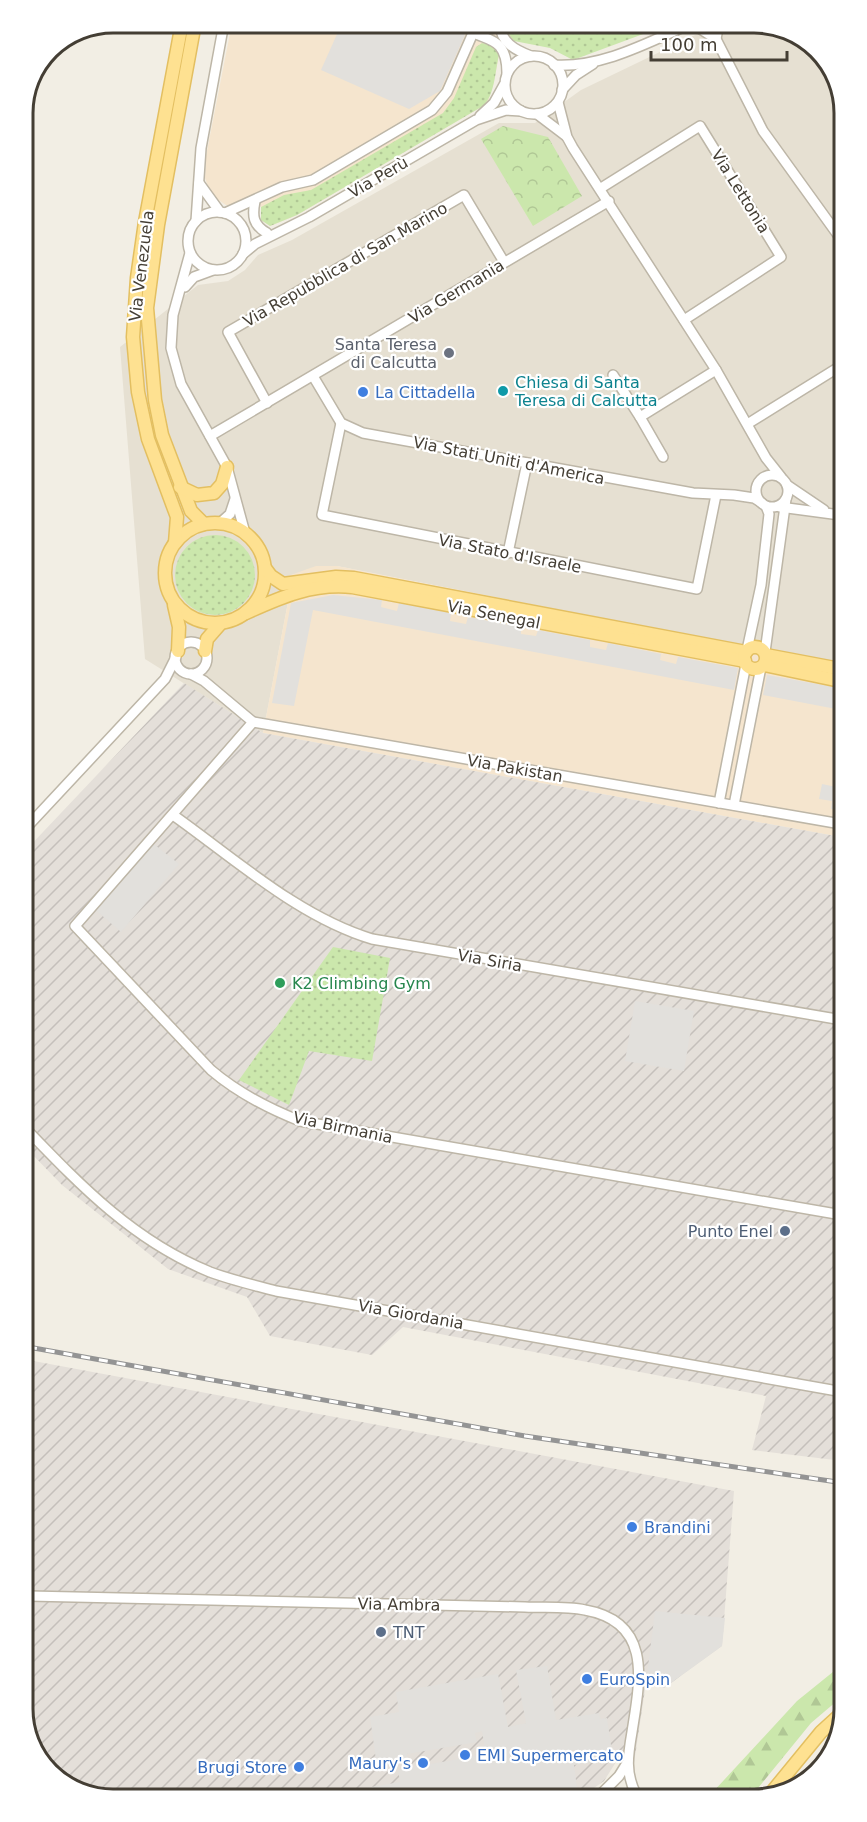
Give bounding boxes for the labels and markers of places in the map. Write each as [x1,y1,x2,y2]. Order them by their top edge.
place label: Santa Teresa di Calcutta [335,335,437,372]
marker: Santa Teresa di Calcutta [442,346,456,360]
place label: Chiesa di Santa Teresa di Calcutta [514,373,658,410]
place label: La Cittadella [375,383,475,402]
marker: Chiesa di Santa Teresa di Calcutta [496,384,510,398]
marker: La Cittadella [356,385,370,399]
place label: K2 Climbing Gym [292,974,431,993]
marker: K2 Climbing Gym [273,976,287,990]
place label: Punto Enel [688,1222,773,1241]
marker: Punto Enel [778,1224,792,1238]
place label: Brandini [644,1518,711,1537]
marker: Brandini [625,1520,639,1534]
place label: TNT [392,1623,425,1642]
marker: TNT [374,1625,388,1639]
place label: EuroSpin [599,1670,670,1689]
marker: EuroSpin [580,1672,594,1686]
place label: EMI Supermercato [477,1746,624,1765]
marker: EMI Supermercato [458,1748,472,1762]
place label: Maury's [348,1754,411,1773]
marker: Maury's [416,1756,430,1770]
place label: Brugi Store [197,1758,287,1777]
marker: Brugi Store [292,1760,306,1774]

